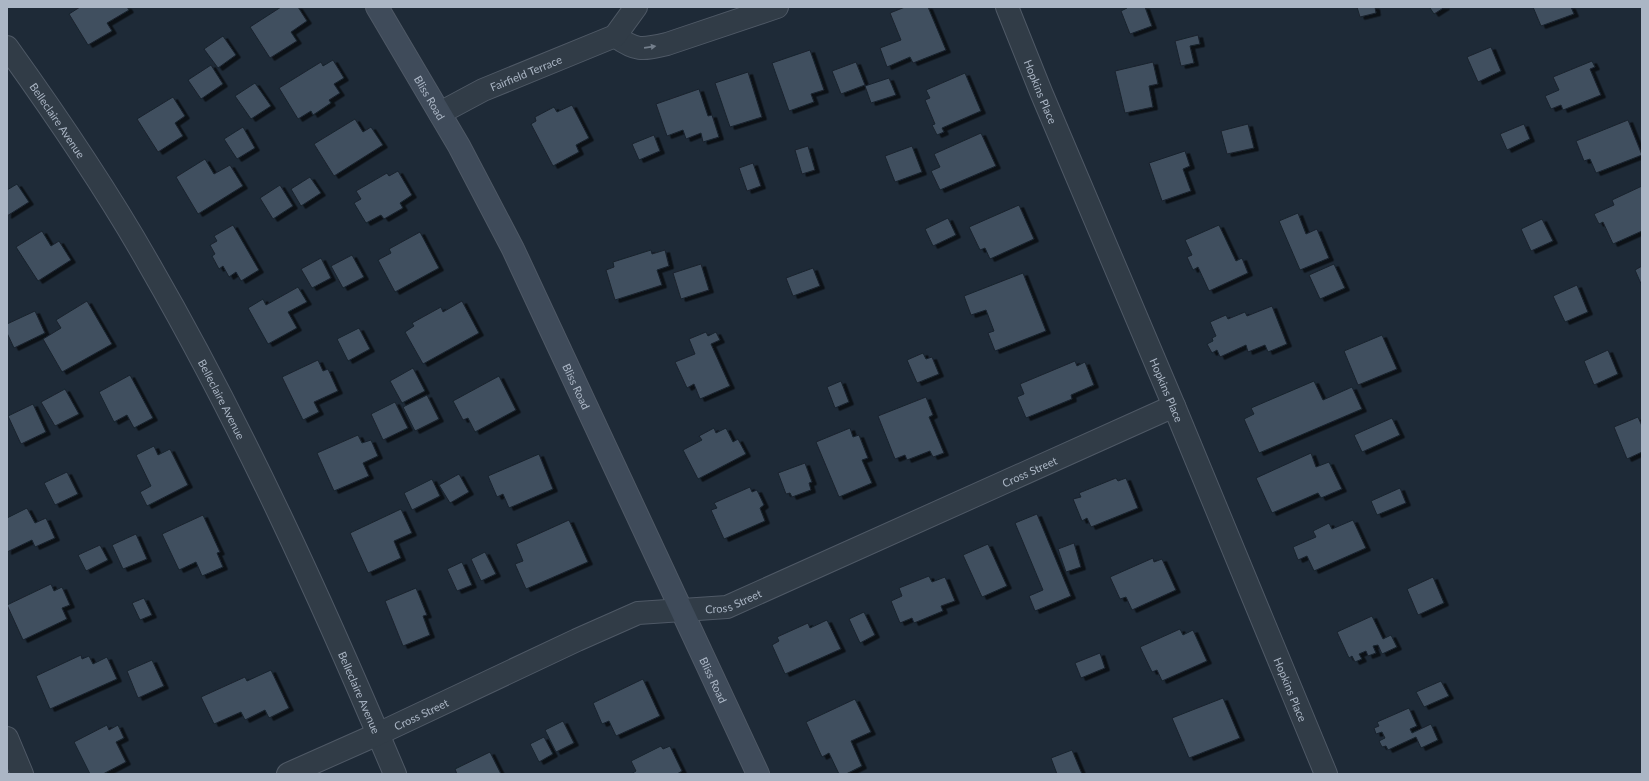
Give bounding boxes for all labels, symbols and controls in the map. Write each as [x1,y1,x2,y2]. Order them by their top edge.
one-way arrow [644,44,656,50]
street label: Fairfield Terrace [488,52,564,93]
street label: Hopkins Place [1022,57,1060,126]
street label: Bliss Road [412,73,448,122]
street label: Belleclaire Avenue [28,80,88,160]
street label: Hopkins Place [1148,356,1186,424]
street label: Belleclaire Avenue [196,357,248,441]
street label: Bliss Road [561,361,593,411]
street label: Cross Street [1000,453,1059,489]
street label: Cross Street [705,586,763,615]
street label: Belleclaire Avenue [336,649,384,735]
street label: Bliss Road [698,655,730,705]
street label: Hopkins Place [1272,655,1310,723]
street label: Cross Street [392,695,450,732]

